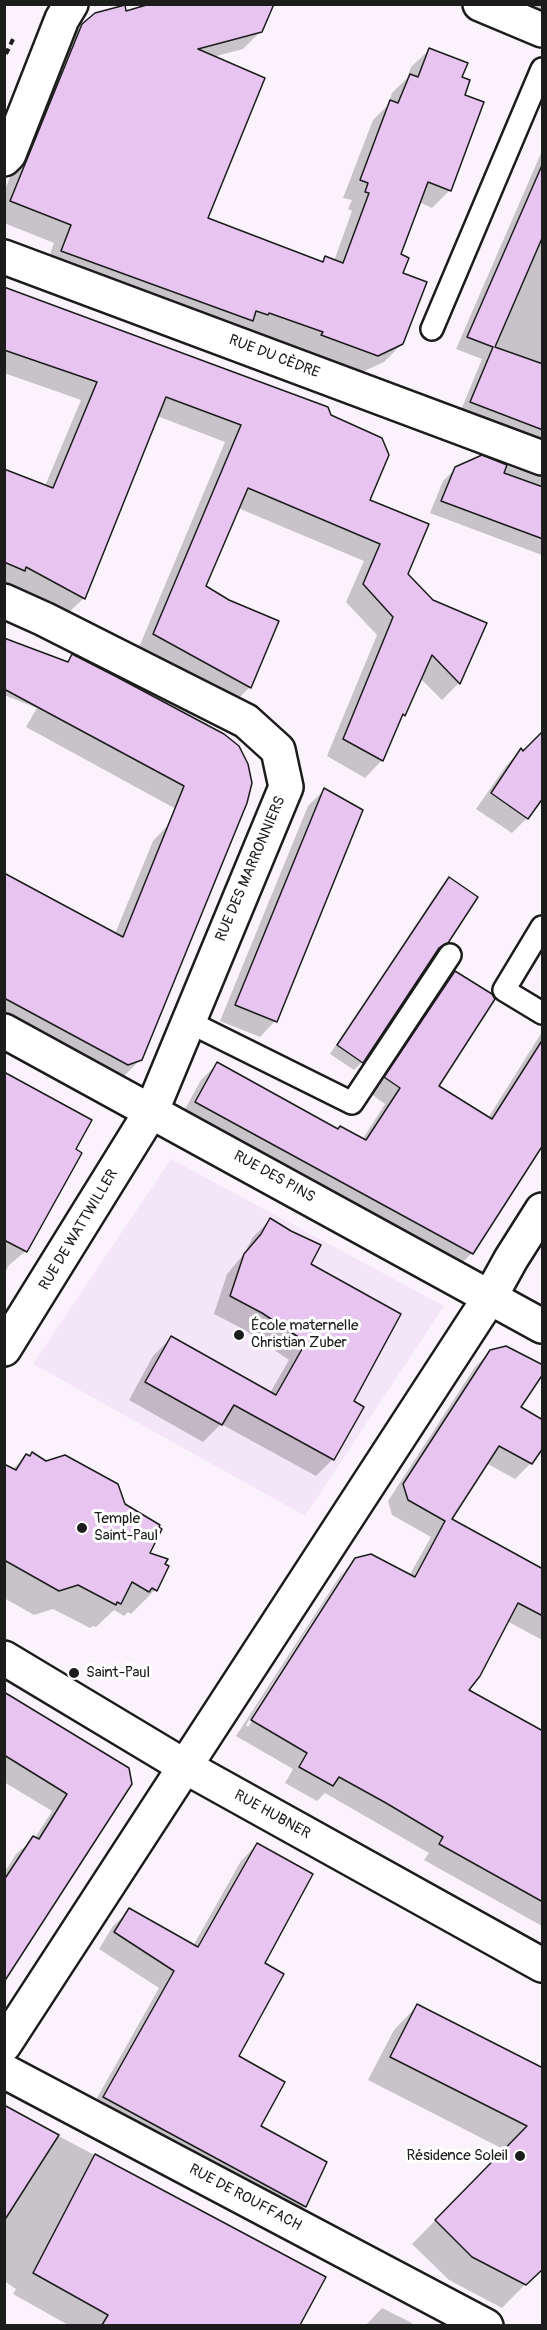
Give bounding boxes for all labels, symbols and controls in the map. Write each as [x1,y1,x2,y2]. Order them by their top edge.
street label: RUE DU CÈDRE [226,331,322,383]
street label: RUE DES MARRONNIERS [212,794,290,944]
street label: RUE DES PINS [230,1147,318,1207]
street label: RUE DE WATTWILLER [36,1166,122,1294]
place label: École maternelle Christian Zuber [251,1317,358,1352]
marker: École maternelle Christian Zuber [232,1328,246,1342]
place label: Temple Saint-Paul [94,1510,158,1545]
marker: Temple Saint-Paul [75,1521,89,1535]
place label: Saint-Paul [86,1664,150,1682]
marker: Saint-Paul [67,1666,81,1680]
street label: RUE HUBNER [231,1787,313,1843]
place label: Résidence Soleil [407,2147,508,2165]
marker: Résidence Soleil [513,2149,527,2163]
street label: RUE DE ROUFFACH [186,2161,304,2235]

